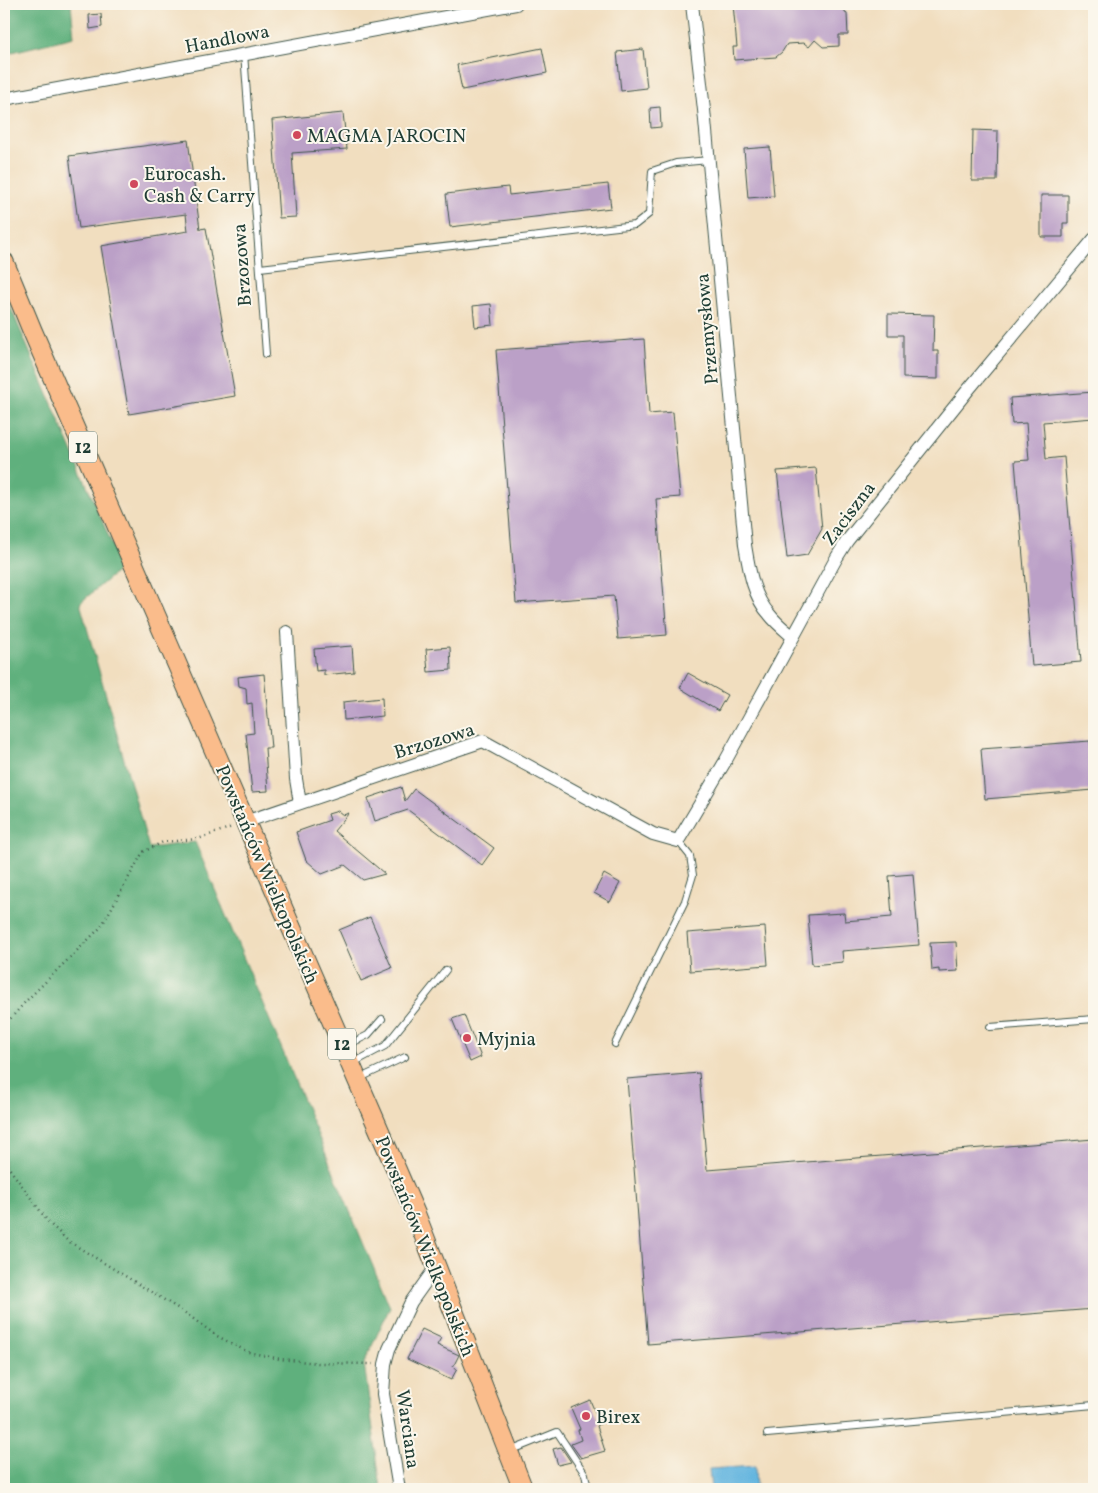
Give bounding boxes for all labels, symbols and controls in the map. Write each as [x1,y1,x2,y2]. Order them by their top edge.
street label: Handlowa [183,19,272,61]
place label: MAGMA JAROCIN [307,124,466,150]
marker: MAGMA JAROCIN [291,129,303,141]
place label: Eurocash. Cash & Carry [144,162,255,210]
marker: Eurocash. Cash & Carry [128,178,140,190]
street label: Brzozowa [227,223,259,307]
street label: Przemysłowa [690,272,726,386]
road number: 12 [69,432,97,462]
street label: Zaciszna [817,477,882,552]
street label: Brzozowa [391,717,478,766]
street label: Powstańców Wielkopolskich [208,761,324,988]
place label: Myjnia [477,1027,536,1053]
road number: 12 [328,1028,356,1060]
marker: Myjnia [461,1032,473,1044]
street label: Powstańców Wielkopolskich [368,1133,480,1361]
street label: Warciana [389,1388,425,1471]
place label: Birex [596,1405,641,1431]
marker: Birex [580,1410,592,1422]

